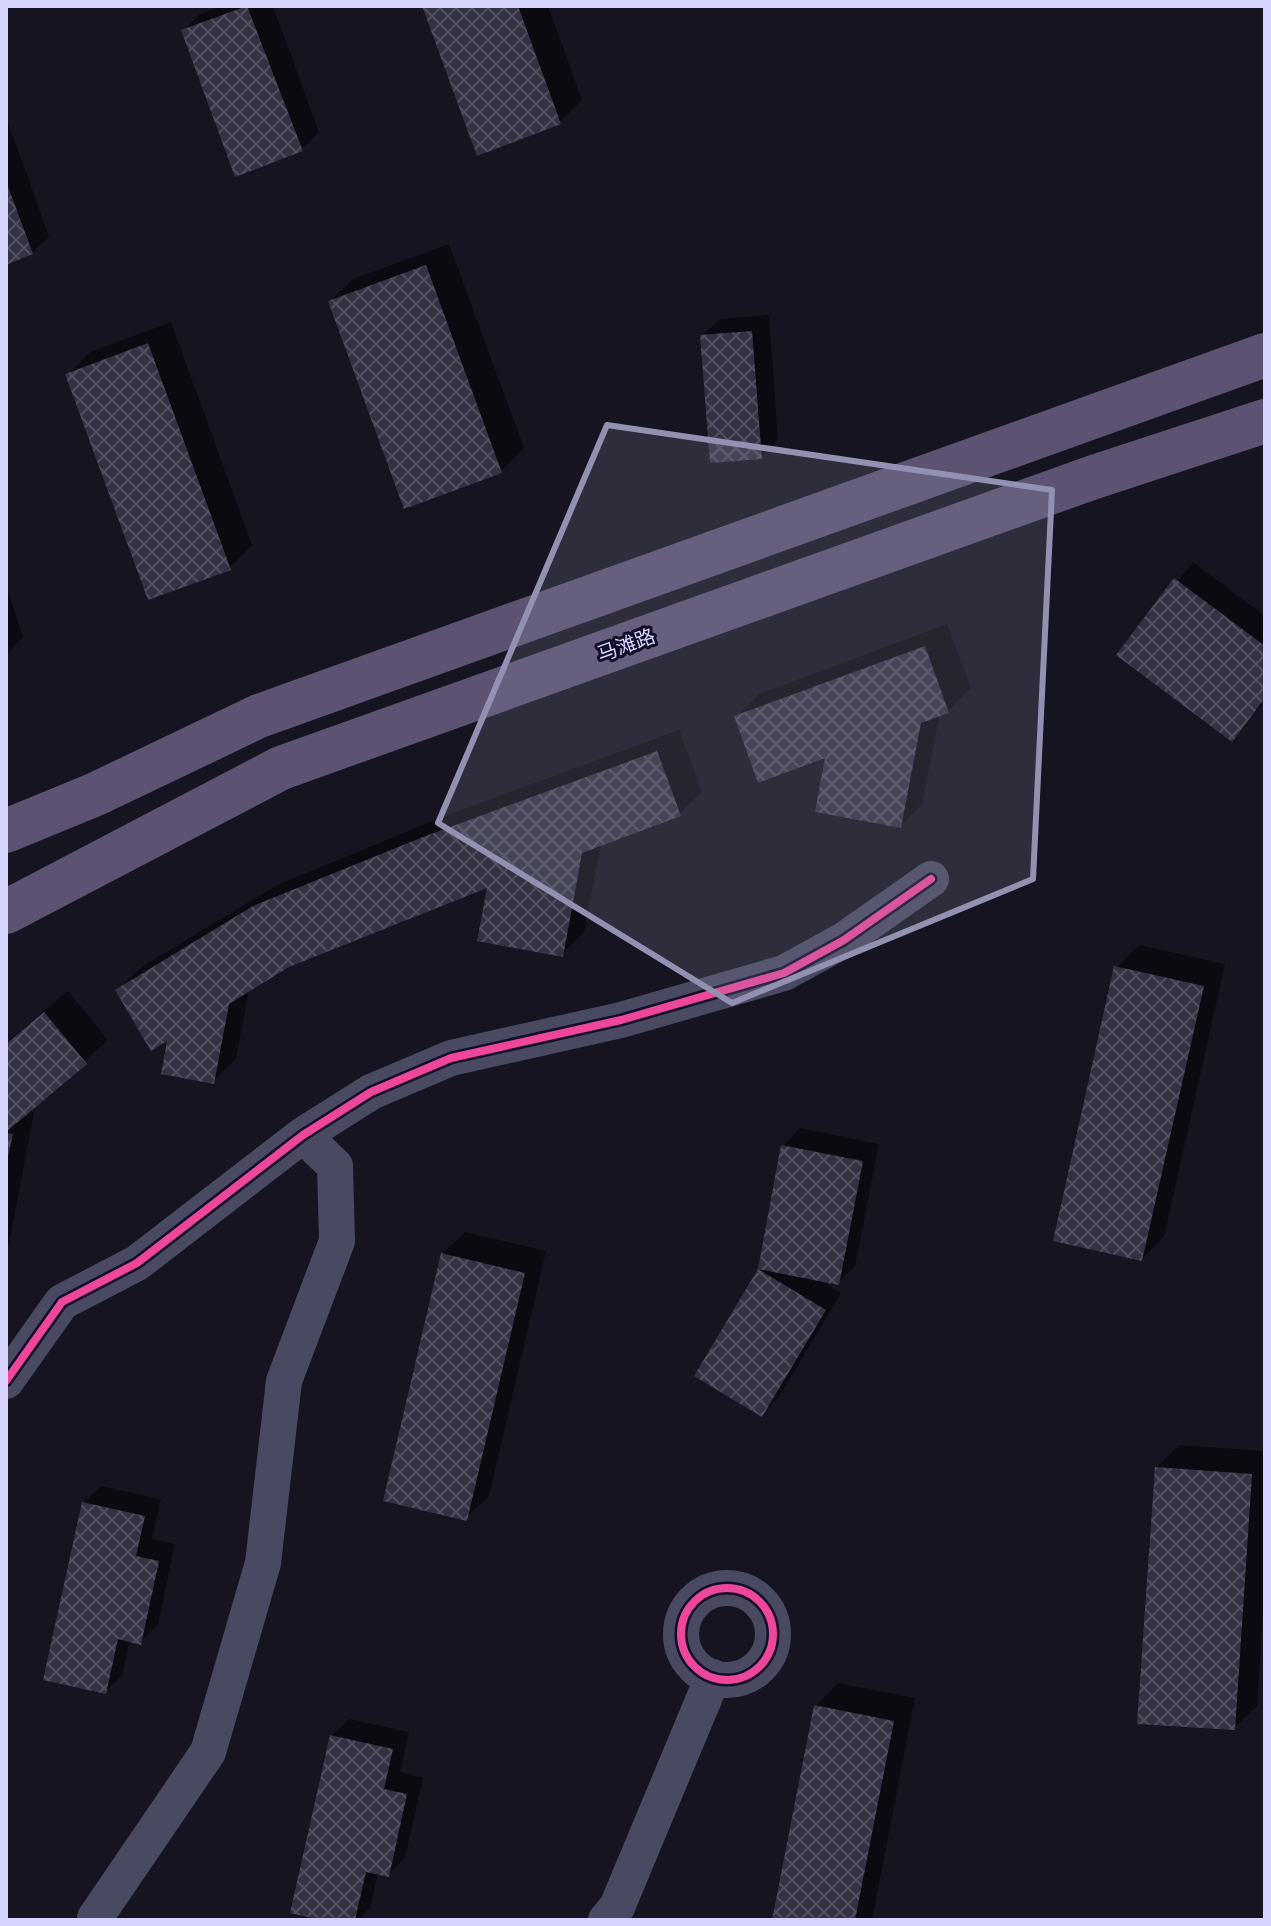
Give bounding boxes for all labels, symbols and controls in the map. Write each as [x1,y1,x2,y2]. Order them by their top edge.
street label: 马滩路 [594,623,658,667]

